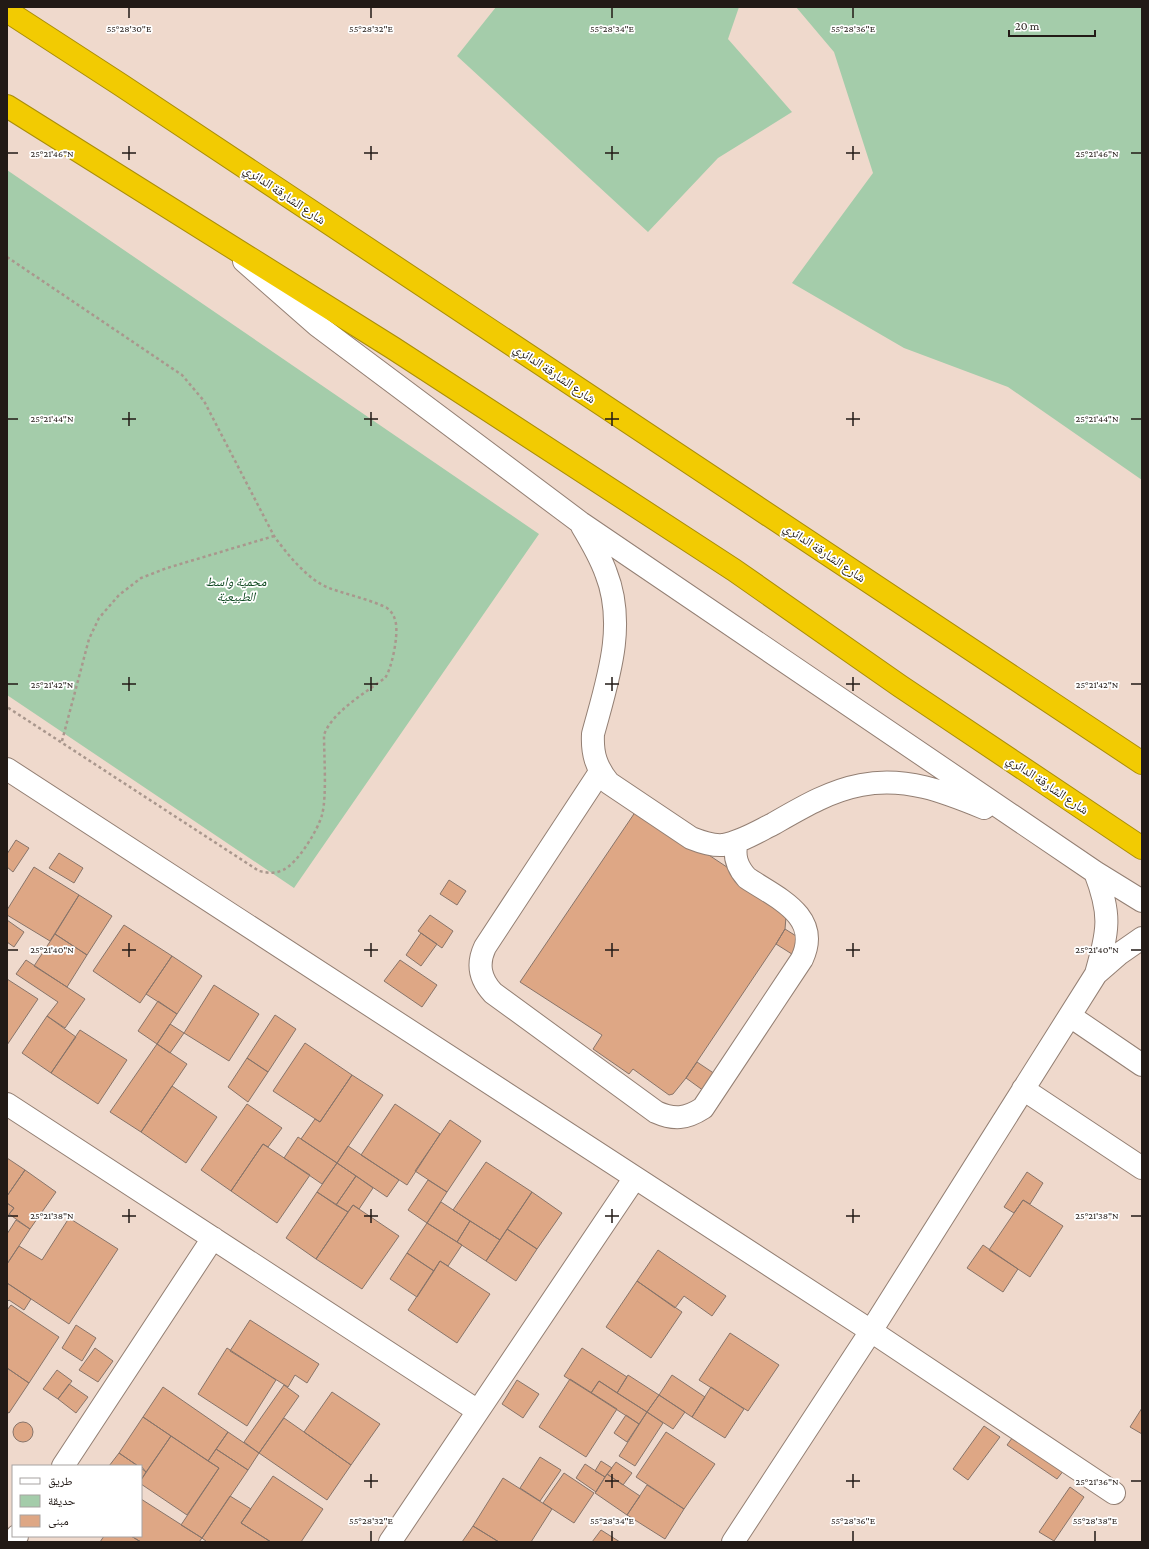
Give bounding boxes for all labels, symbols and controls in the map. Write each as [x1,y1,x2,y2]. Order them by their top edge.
scale bar [1009,12,1095,38]
text: 20 m [1015,19,1040,33]
text: 55°28'30"E [107,23,152,34]
text: 55°28'32"E [349,23,393,34]
text: 55°28'34"E [590,23,635,34]
text: 55°28'36"E [831,23,876,34]
text: 25°21'46"N [30,148,74,159]
text: 25°21'46"N [1075,148,1119,159]
street label: شارع الشارقة الدائري [239,161,329,230]
street label: شارع الشارقة الدائري [509,340,599,409]
text: 25°21'44"N [31,413,74,424]
text: 25°21'44"N [1076,413,1119,424]
street label: شارع الشارقة الدائري [779,519,869,588]
park label: محمية واسط الطبيعية [206,574,266,604]
text: 25°21'42"N [31,679,74,690]
text: 25°21'42"N [1076,679,1119,690]
street label: شارع الشارقة الدائري [1002,751,1092,820]
text: 25°21'40"N [30,944,74,955]
text: 25°21'40"N [1075,944,1119,955]
text: 25°21'38"N [30,1210,74,1221]
text: 25°21'38"N [1075,1210,1119,1221]
legend [12,1465,142,1537]
text: طريق [48,1474,73,1488]
text: 25°21'36"N [1075,1476,1119,1487]
text: حديقة [48,1494,76,1508]
text: مبنى [48,1514,69,1528]
text: 55°28'32"E [349,1515,393,1526]
text: 55°28'34"E [590,1515,635,1526]
text: 55°28'36"E [831,1515,876,1526]
text: 55°28'38"E [1073,1515,1118,1526]

